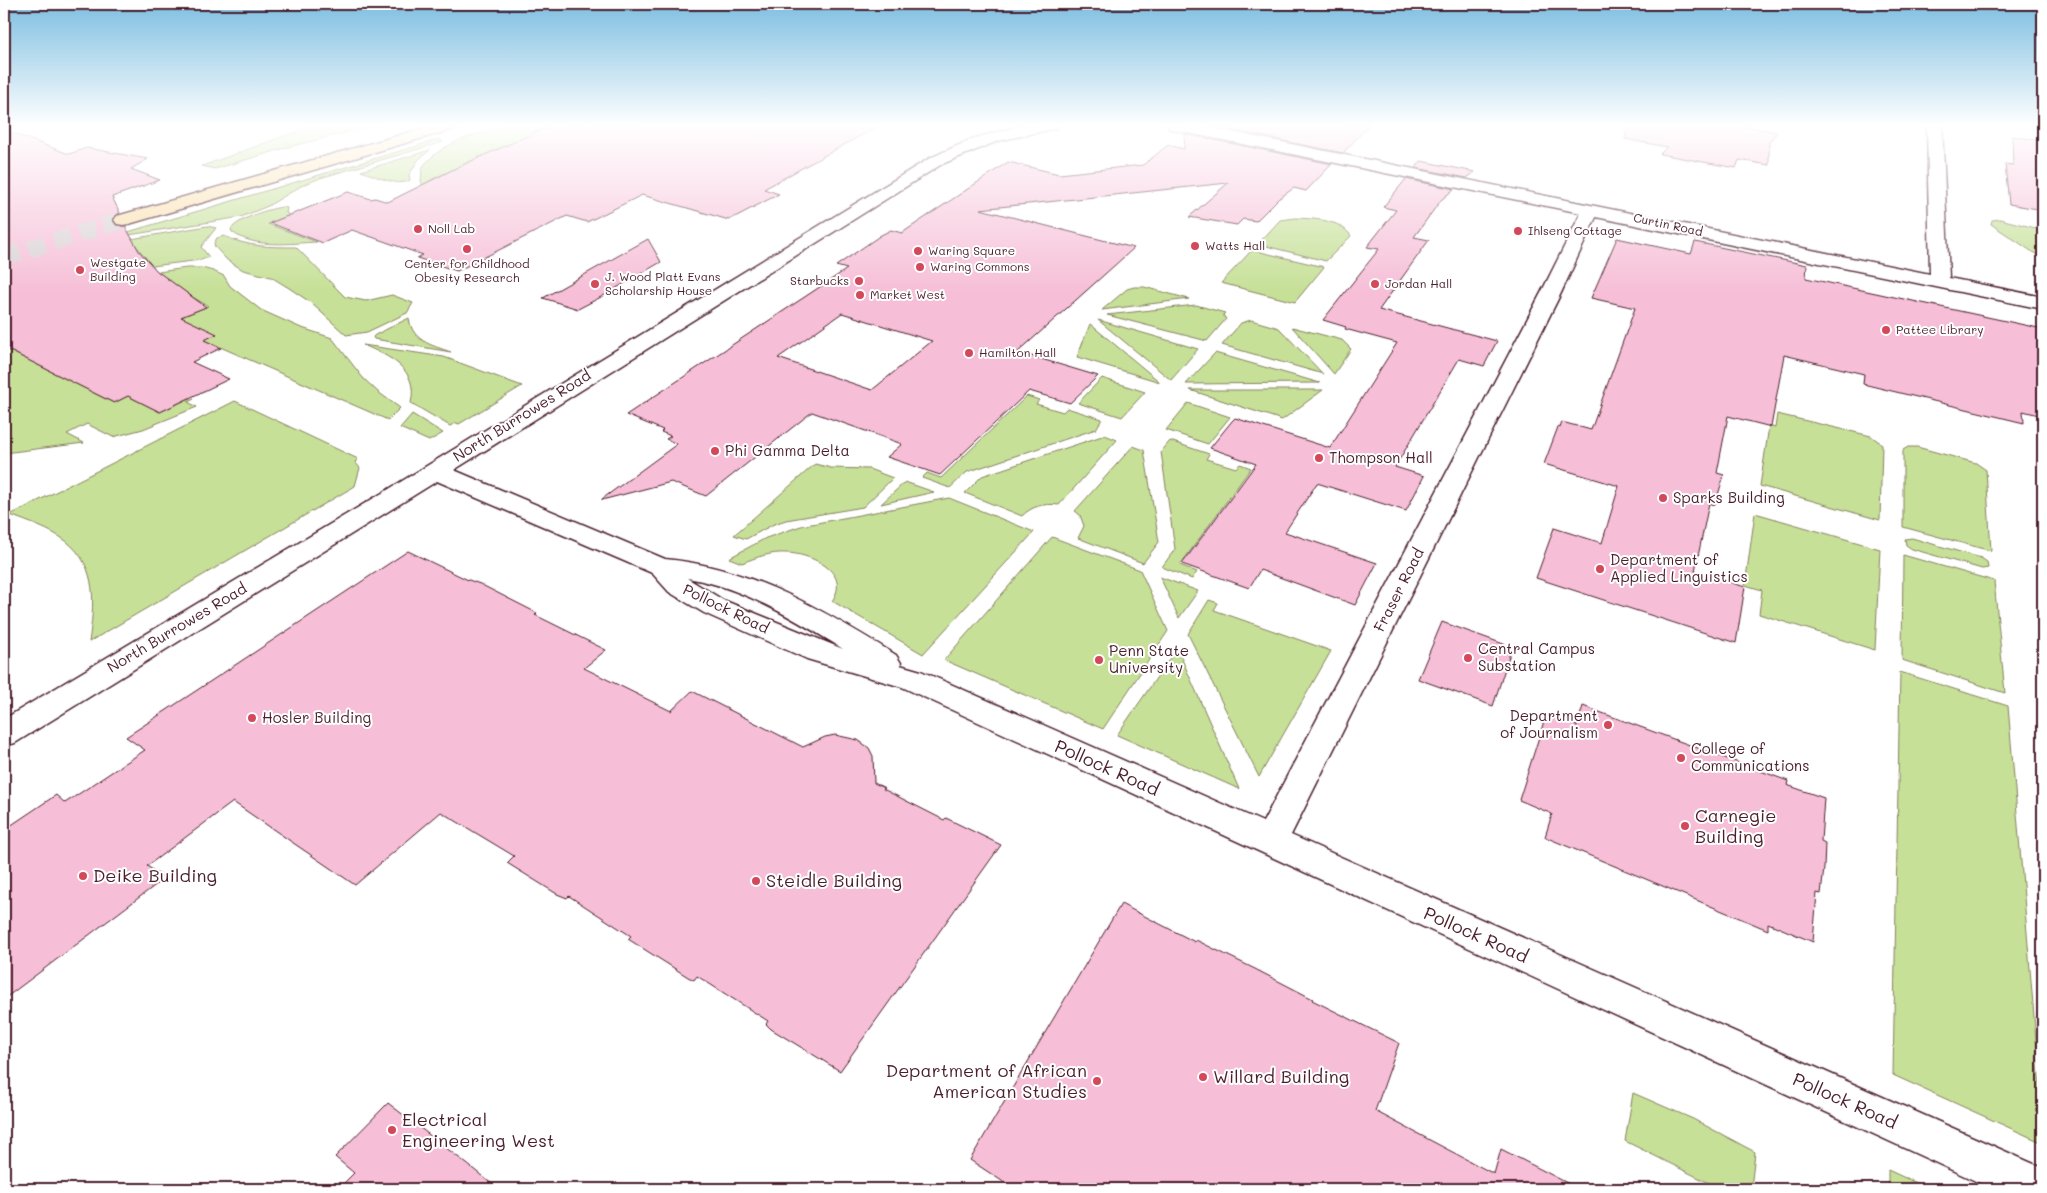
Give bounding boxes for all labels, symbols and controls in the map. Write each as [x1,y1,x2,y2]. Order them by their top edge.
street label: Curtin Road [1632,209,1705,239]
place label: Noll Lab [428,220,475,236]
place label: Ihlseng Cottage [1528,222,1622,238]
marker: Noll Lab [412,223,424,235]
marker: Ihlseng Cottage [1512,225,1524,237]
place label: Watts Hall [1205,237,1265,253]
marker: Watts Hall [1189,240,1201,252]
place label: Waring Square [928,242,1015,258]
marker: Center for Childhood Obesity Research [461,243,473,255]
marker: Waring Square [912,245,924,257]
place label: Westgate Building [90,254,146,284]
place label: Center for Childhood Obesity Research [404,255,530,285]
place label: Waring Commons [930,258,1030,274]
marker: Waring Commons [914,261,926,273]
marker: Westgate Building [74,264,86,276]
place label: J. Wood Platt Evans Scholarship House [605,268,721,298]
place label: Starbucks [790,272,849,288]
marker: Starbucks [853,275,865,287]
place label: Jordan Hall [1385,275,1452,291]
marker: J. Wood Platt Evans Scholarship House [589,278,601,290]
marker: Jordan Hall [1369,278,1381,290]
place label: Market West [870,286,945,302]
marker: Market West [854,289,866,301]
place label: Pattee Library [1896,321,1983,337]
marker: Pattee Library [1880,324,1892,336]
place label: Hamilton Hall [979,344,1056,360]
marker: Hamilton Hall [963,347,975,359]
street label: North Burrowes Road [449,364,594,466]
place label: Phi Gamma Delta [725,440,850,460]
marker: Phi Gamma Delta [709,445,721,457]
place label: Thompson Hall [1329,447,1433,467]
marker: Thompson Hall [1313,452,1325,464]
place label: Sparks Building [1673,487,1785,507]
marker: Sparks Building [1657,492,1669,504]
street label: Fraser Road [1368,544,1428,635]
place label: Department of Applied Linguistics [1610,549,1748,586]
marker: Department of Applied Linguistics [1594,563,1606,575]
street label: North Burrowes Road [103,578,250,677]
street label: Pollock Road [680,579,773,638]
place label: Central Campus Substation [1478,638,1595,675]
place label: Penn State University [1109,640,1189,677]
marker: Central Campus Substation [1462,652,1474,664]
marker: Penn State University [1093,654,1105,666]
place label: Department of Journalism [1500,705,1598,742]
place label: Hosler Building [262,707,372,727]
marker: Hosler Building [246,712,258,724]
marker: Department of Journalism [1602,719,1614,731]
street label: Pollock Road [1051,733,1164,801]
place label: College of Communications [1691,738,1809,775]
marker: College of Communications [1675,752,1687,764]
place label: Carnegie Building [1695,803,1776,848]
marker: Carnegie Building [1679,820,1691,832]
place label: Deike Building [93,863,217,887]
place label: Steidle Building [766,868,902,892]
marker: Deike Building [77,870,89,882]
marker: Steidle Building [750,875,762,887]
street label: Pollock Road [1420,900,1533,968]
place label: Department of African American Studies [886,1058,1087,1103]
place label: Willard Building [1213,1064,1349,1088]
street label: Pollock Road [1789,1066,1902,1134]
marker: Willard Building [1197,1071,1209,1083]
marker: Department of African American Studies [1091,1075,1103,1087]
place label: Electrical Engineering West [402,1107,555,1152]
marker: Electrical Engineering West [386,1124,398,1136]

